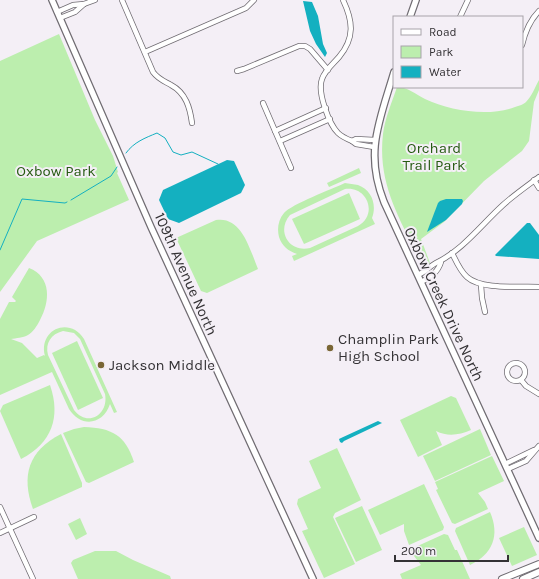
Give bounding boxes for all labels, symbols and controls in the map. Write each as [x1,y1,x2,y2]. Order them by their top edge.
legend [393,16,523,88]
text: Road [429,25,457,39]
text: Park [429,45,454,59]
text: Water [429,65,462,79]
park label: Orchard Trail Park [403,139,465,174]
park label: Oxbow Park [16,162,96,180]
street label: 109th Avenue North [151,210,221,338]
street label: Oxbow Creek Drive North [400,224,488,384]
place label: Champlin Park High School [338,330,439,365]
marker: Champlin Park High School [325,343,335,353]
place label: Jackson Middle [109,356,215,374]
marker: Jackson Middle [96,360,106,370]
scale bar [395,537,508,563]
text: 200 m [401,544,436,558]

